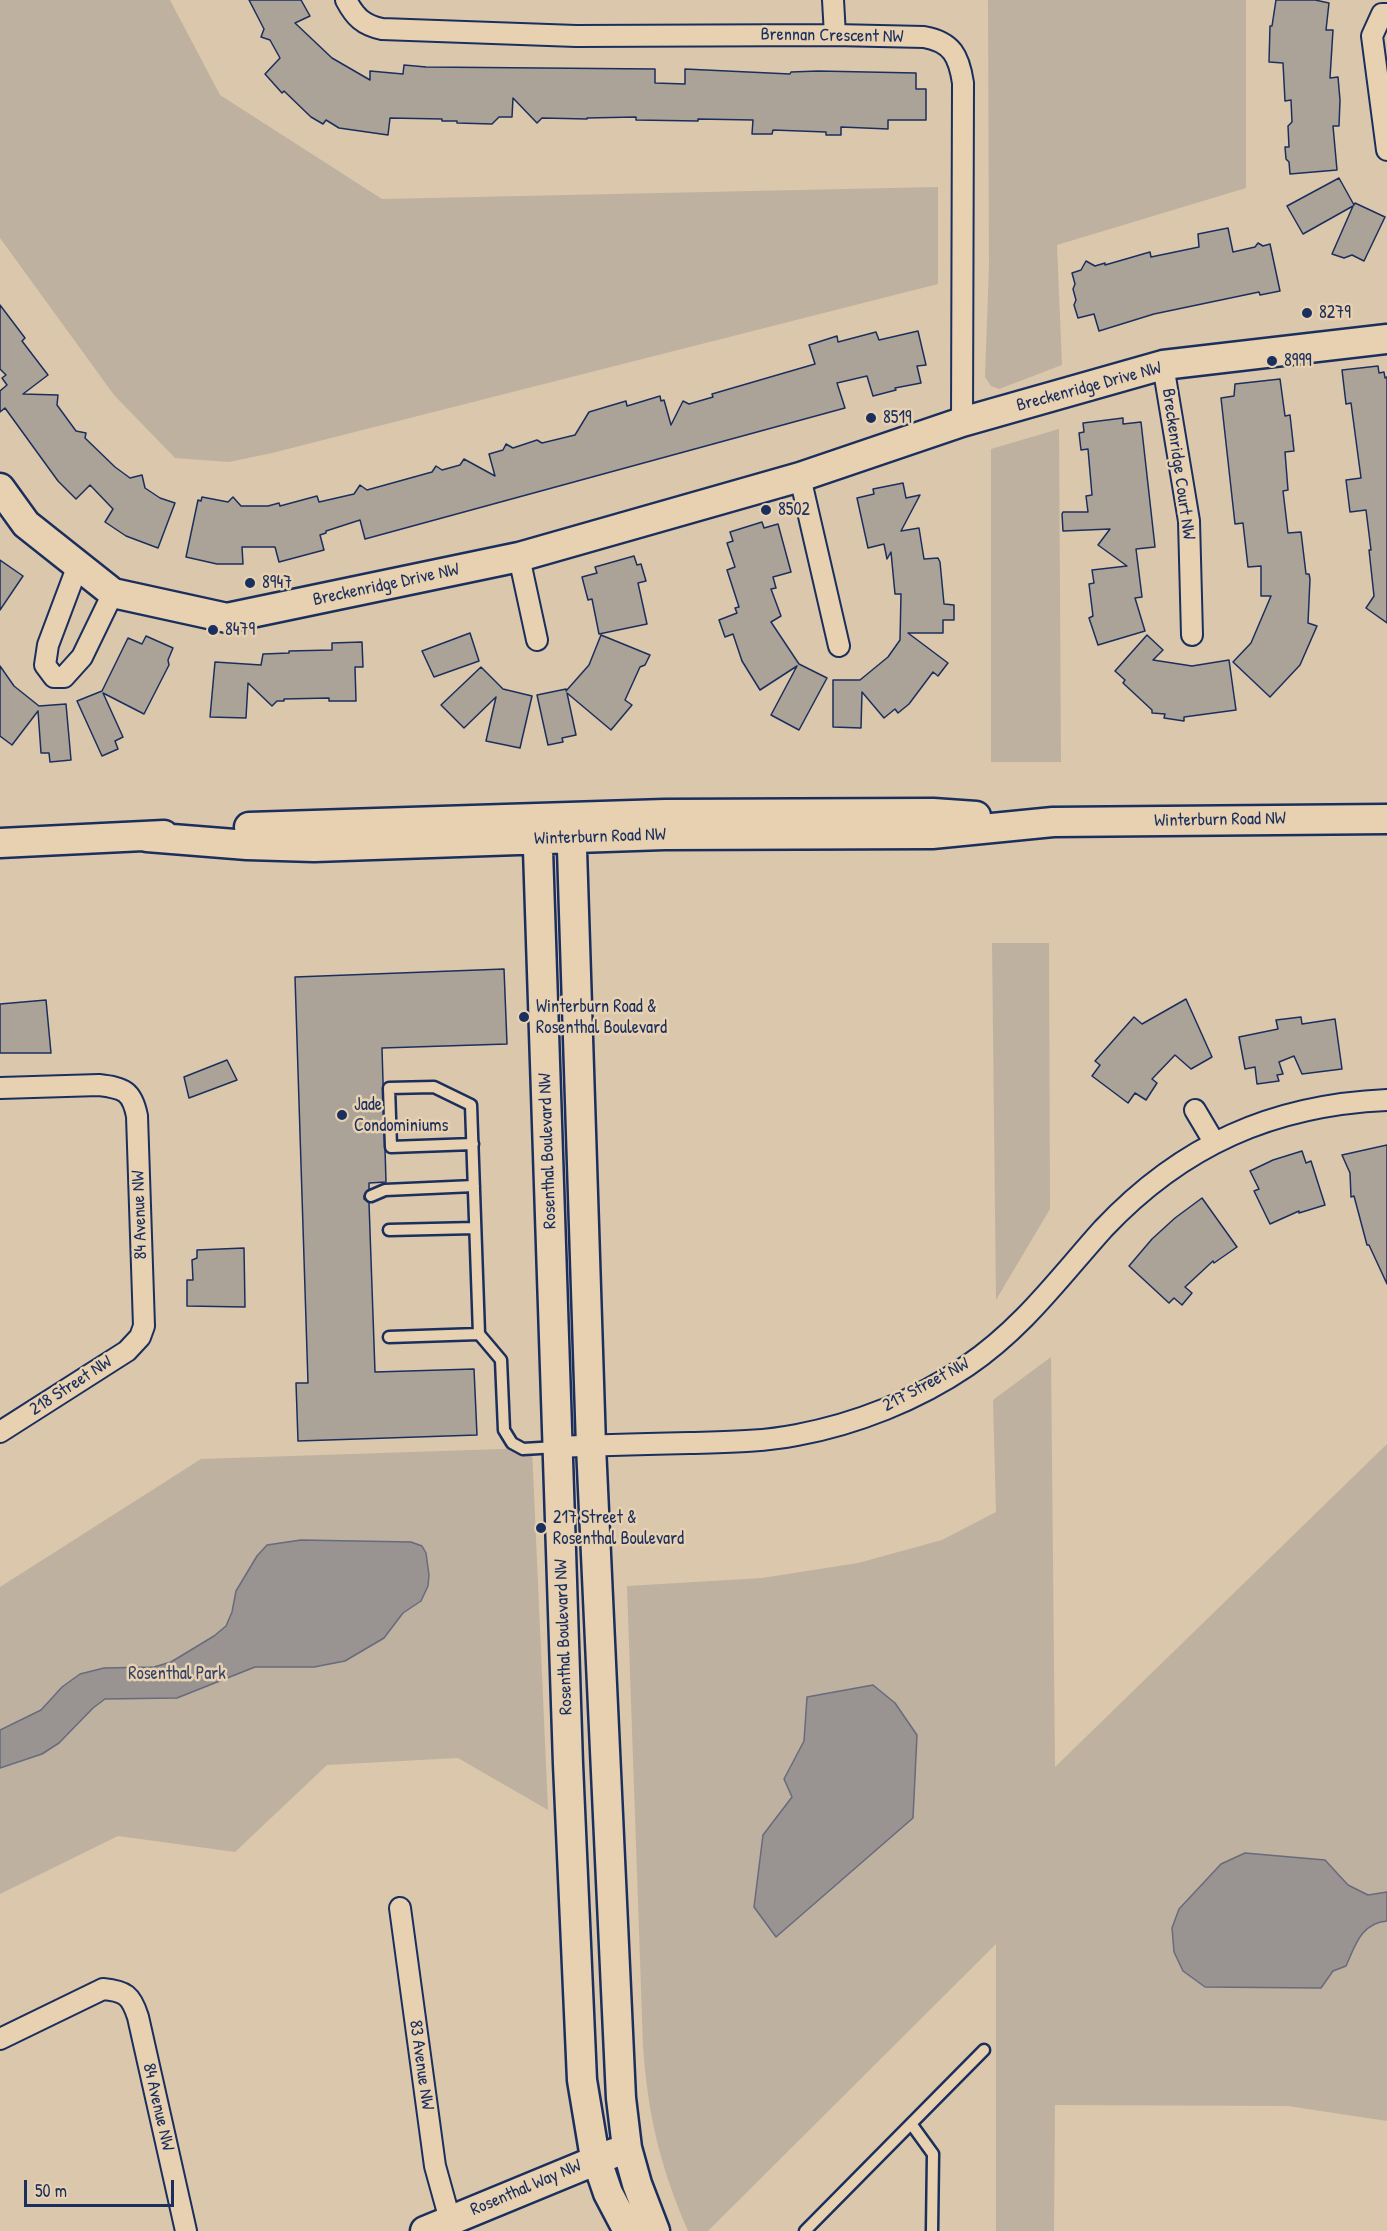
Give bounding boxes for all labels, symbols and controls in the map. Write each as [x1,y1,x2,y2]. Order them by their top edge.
street label: Brennan Crescent NW [760,24,904,48]
place label: 8279 [1319,302,1351,324]
marker: 8279 [1300,306,1314,320]
place label: 8999 [1284,350,1312,372]
marker: 8999 [1265,354,1279,368]
street label: Breckenridge Drive NW [1014,357,1164,417]
street label: Breckenridge Court NW [1157,387,1199,541]
place label: 8519 [883,407,912,429]
marker: 8519 [864,411,878,425]
place label: 8502 [778,499,810,521]
marker: 8502 [759,503,773,517]
street label: Breckenridge Drive NW [311,559,461,611]
place label: 8947 [262,572,292,594]
marker: 8947 [243,576,257,590]
place label: 8479 [225,619,255,641]
marker: 8479 [206,623,220,637]
street label: Winterburn Road NW [1154,808,1286,832]
street label: Winterburn Road NW [534,824,666,850]
place label: Winterburn Road & Rosenthal Boulevard [536,996,667,1038]
marker: Winterburn Road & Rosenthal Boulevard [517,1010,531,1024]
street label: Rosenthal Boulevard NW [534,1073,562,1229]
place label: Jade Condominiums [354,1094,448,1136]
marker: Jade Condominiums [335,1108,349,1122]
street label: 84 Avenue NW [128,1170,152,1260]
street label: 218 Street NW [26,1351,116,1421]
street label: 217 Street NW [879,1353,973,1417]
place label: 217 Street & Rosenthal Boulevard [553,1507,684,1550]
marker: 217 Street & Rosenthal Boulevard [534,1521,548,1535]
street label: Rosenthal Boulevard NW [550,1559,578,1715]
park label: Rosenthal Park [128,1663,226,1685]
street label: 83 Avenue NW [404,2019,438,2111]
street label: 84 Avenue NW [137,2061,179,2153]
street label: Rosenthal Way NW [467,2155,585,2221]
scale bar [27,2168,177,2206]
text: 50 m [35,2178,67,2203]

